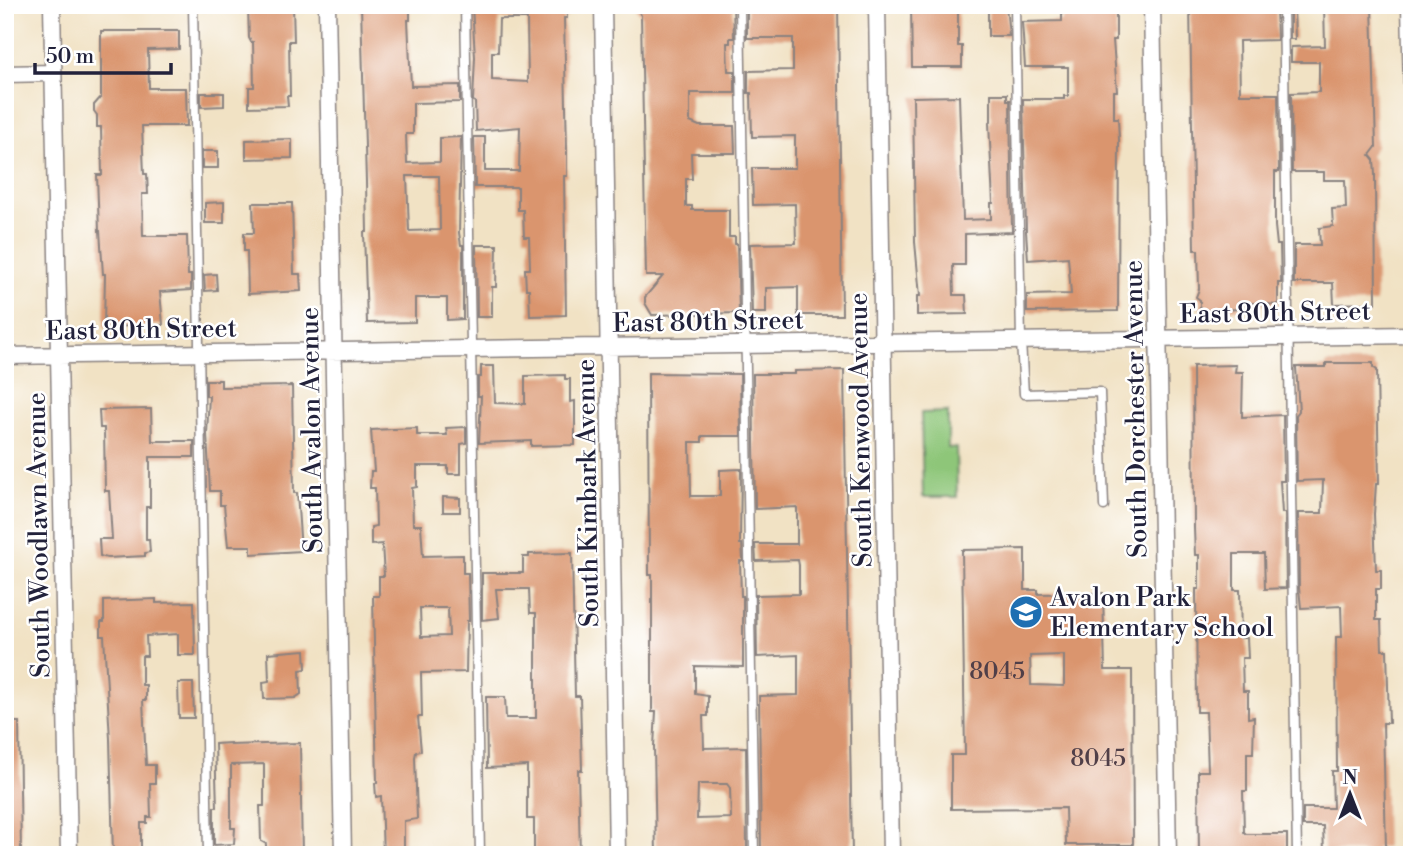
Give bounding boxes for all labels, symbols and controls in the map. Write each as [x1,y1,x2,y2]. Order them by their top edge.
scale bar [35,32,172,76]
text: 50 m [46,44,94,70]
street label: South Dorchester Avenue [1117,260,1155,558]
street label: South Kenwood Avenue [843,292,879,568]
street label: East 80th Street [1179,295,1371,331]
street label: East 80th Street [612,304,804,340]
street label: South Avalon Avenue [294,307,330,553]
street label: East 80th Street [45,312,237,348]
street label: South Kimbark Avenue [570,358,606,628]
street label: South Woodlawn Avenue [21,392,57,678]
place label: Avalon Park Elementary School [1049,582,1274,644]
school or university icon: Avalon Park Elementary School [1007,593,1045,631]
house number: 8045 [969,658,1025,686]
house number: 8045 [1070,745,1126,773]
north arrow [1316,758,1386,828]
text: N [1342,766,1358,790]

